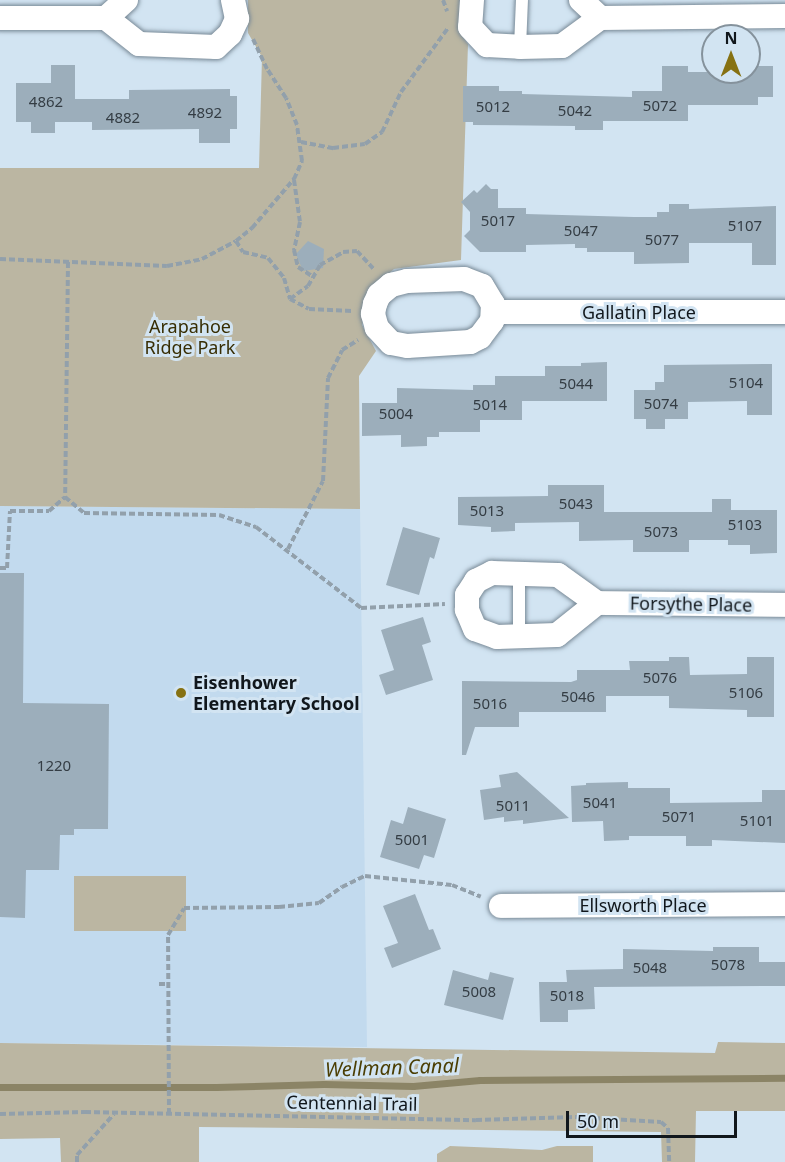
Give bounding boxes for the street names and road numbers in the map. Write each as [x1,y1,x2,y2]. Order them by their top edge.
street label: Gallatin Place [582,301,696,323]
street label: Forsythe Place [630,592,752,616]
street label: Ellsworth Place [579,894,707,916]
street label: Centennial Trail [286,1091,418,1115]

